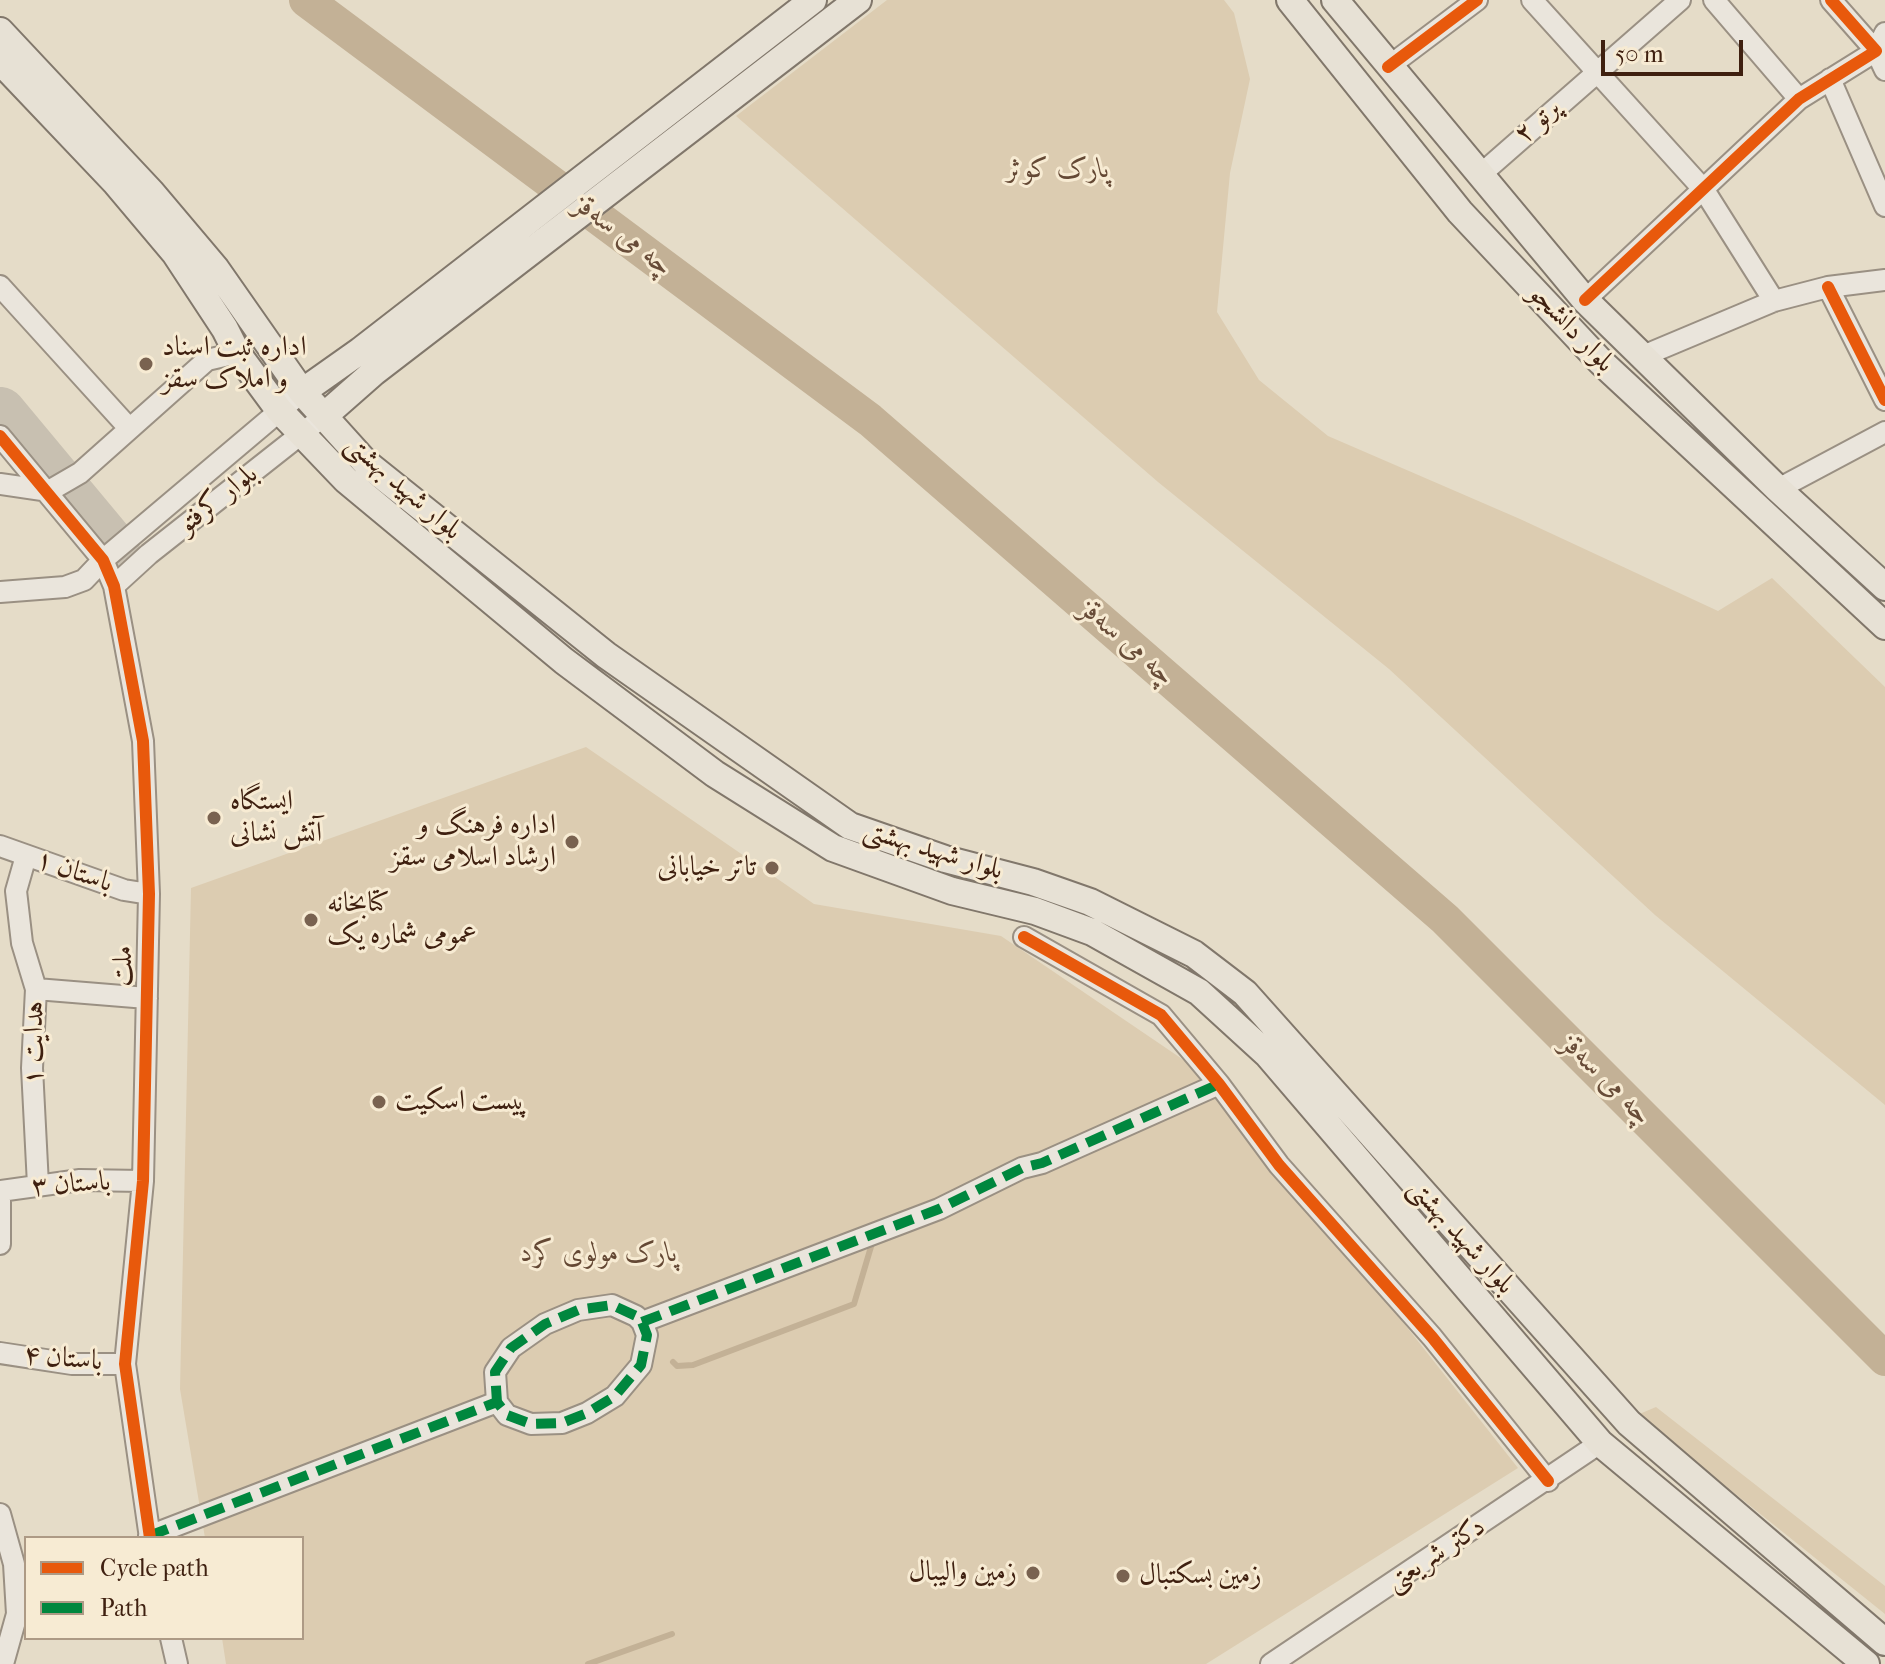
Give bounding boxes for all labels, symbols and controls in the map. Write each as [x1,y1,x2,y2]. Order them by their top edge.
scale bar [1605,24,1747,74]
text: 50 m [1615,40,1664,68]
street label: پرتو ۲ [1508,93,1568,151]
park label: پارک کوثر [1006,153,1110,187]
water label: چە می سەقز [566,187,680,285]
street label: بلوار دانشجو [1521,278,1621,380]
place label: اداره ثبت اسناد و املاک سقز [162,331,306,397]
marker: اداره ثبت اسناد و املاک سقز [137,355,155,373]
street label: بلوار شهید بهشتی [338,428,468,548]
street label: بلوار کرفتو [171,458,265,542]
water label: چە می سەقز [1071,591,1183,695]
place label: ایستگاه آتش نشانی [230,785,322,851]
marker: ایستگاه آتش نشانی [205,809,223,827]
place label: اداره فرهنگ و ارشاد اسلامی سقز [390,809,556,875]
street label: بلوار شهید بهشتی [859,814,1007,888]
marker: اداره فرهنگ و ارشاد اسلامی سقز [563,833,581,851]
street label: باستان ۱ [31,843,117,901]
place label: تاتر خیابانی [657,851,756,885]
marker: تاتر خیابانی [763,859,781,877]
place label: کتابخانه عمومی شماره یک [327,887,477,953]
marker: کتابخانه عمومی شماره یک [302,911,320,929]
street label: ملت [107,945,141,987]
street label: هدایت ۱ [17,1001,53,1085]
water label: چە می سەقز [1552,1026,1660,1134]
place label: پیست اسکیت [395,1085,527,1119]
marker: پیست اسکیت [370,1093,388,1111]
street label: باستان ۳ [30,1165,112,1205]
street label: بلوار شهید بهشتی [1400,1172,1522,1302]
park label: پارک مولوی کرد [520,1237,678,1271]
street label: باستان ۴ [22,1339,104,1379]
street label: دکتر شریعتی [1380,1511,1492,1599]
legend [24,1536,304,1640]
text: Cycle path [100,1554,209,1582]
place label: زمین والیبال [909,1556,1017,1590]
place label: زمین بسکتبال [1139,1559,1262,1593]
marker: زمین والیبال [1024,1564,1042,1582]
marker: زمین بسکتبال [1114,1567,1132,1585]
text: Path [100,1594,147,1622]

